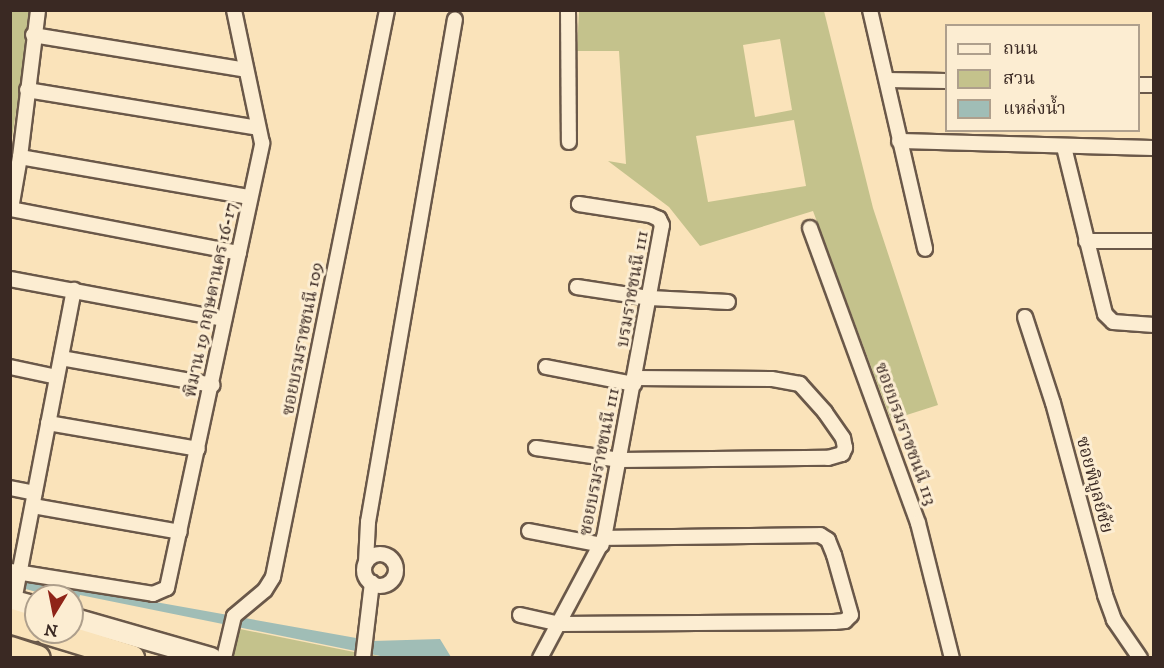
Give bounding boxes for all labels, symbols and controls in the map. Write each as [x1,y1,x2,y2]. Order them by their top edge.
legend [945,24,1140,132]
text: ถนน [1003,38,1038,60]
text: สวน [1003,68,1035,90]
text: แหล่งน้ำ [1003,98,1066,120]
street label: พิมาน 19 กฤษดานคร 16-17 [180,200,242,400]
street label: บรมราชชนนี 111 [612,229,654,349]
street label: ซอยบรมราชชนนี 109 [278,261,328,417]
street label: ซอยบรมราชชนนี 113 [869,360,941,508]
street label: ซอยบรมราชชนนี 111 [575,386,625,538]
street label: ซอยพิบูลย์ชัย [1071,434,1117,536]
north arrow [24,584,84,644]
text: N [43,619,59,641]

